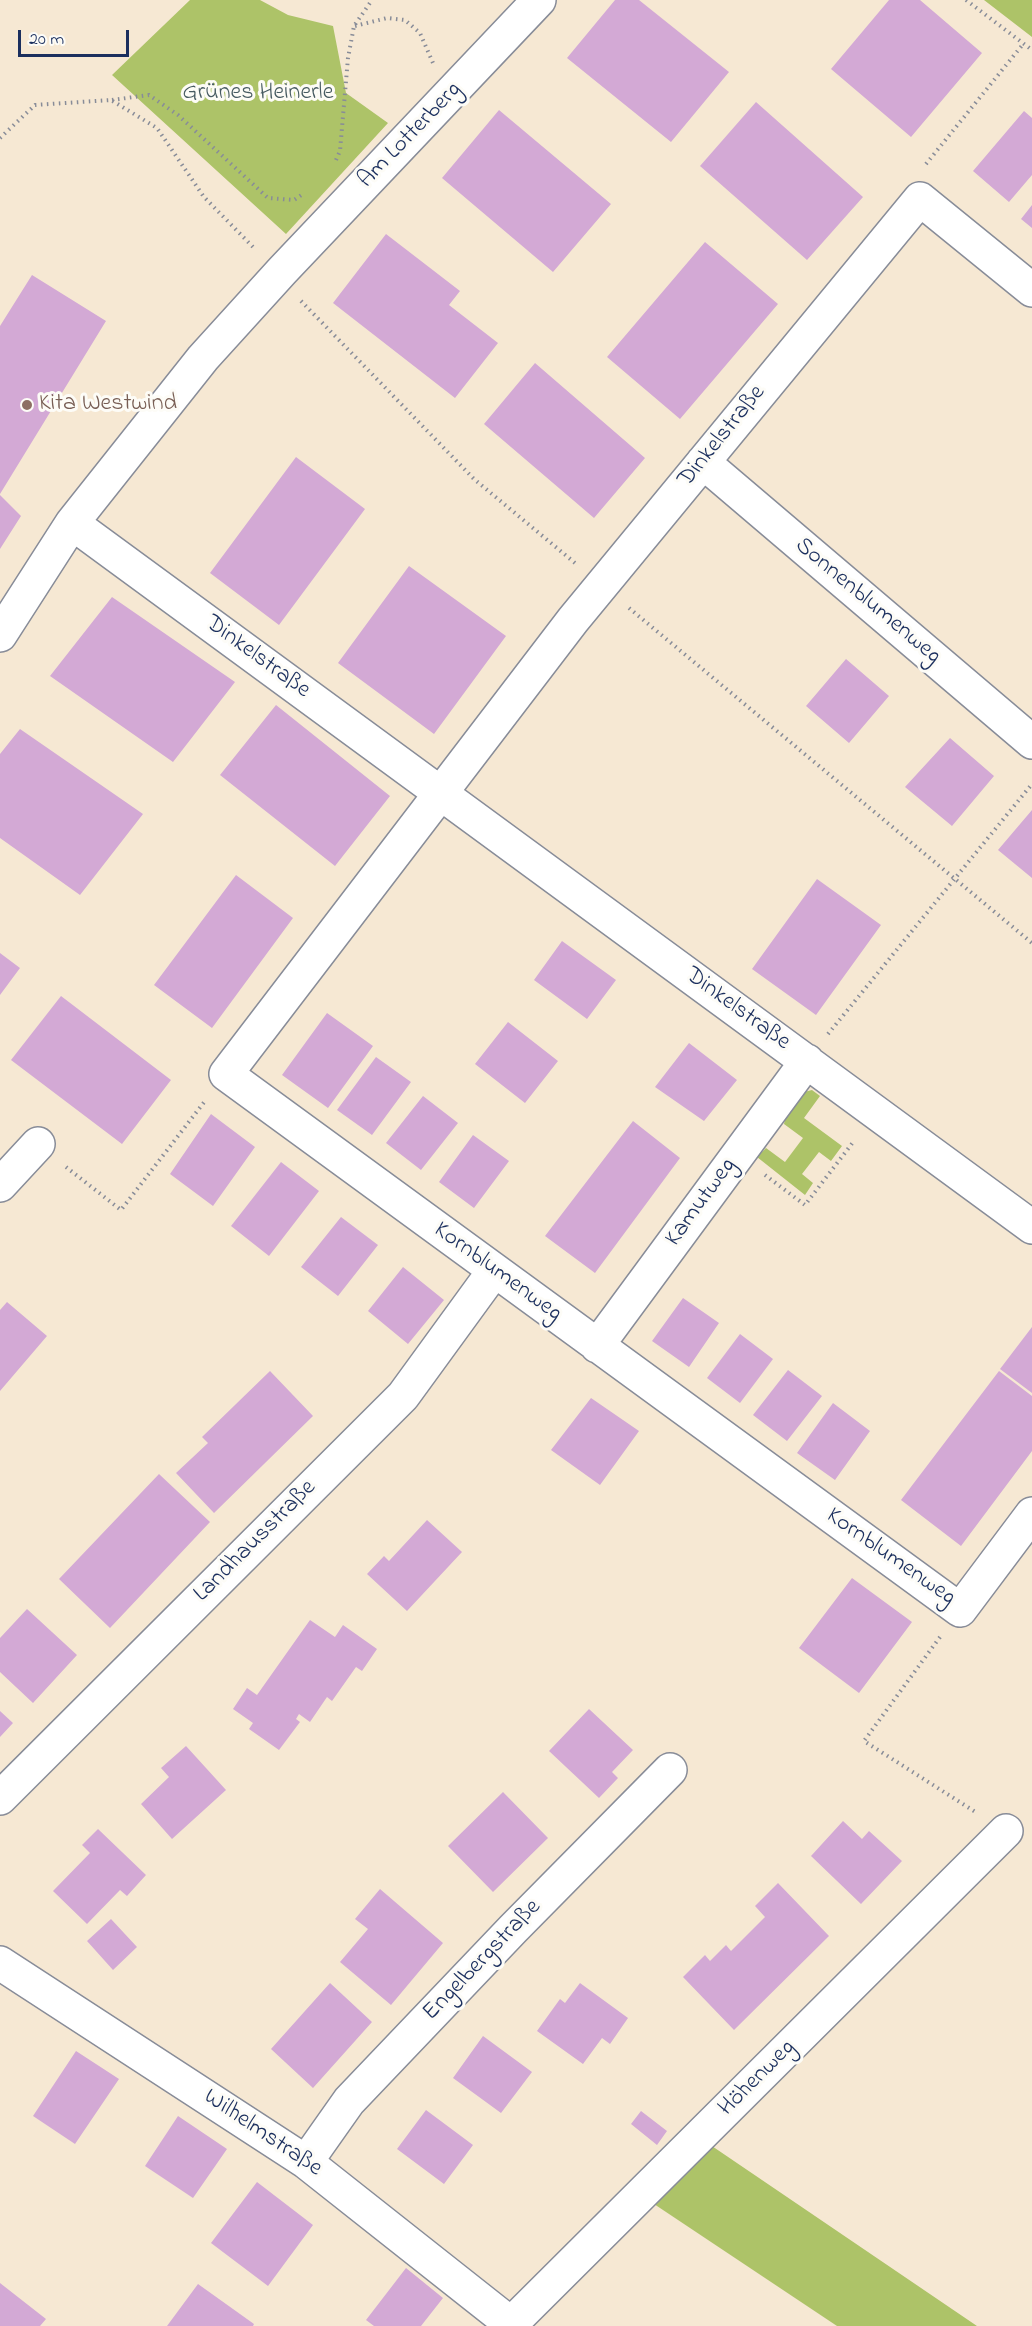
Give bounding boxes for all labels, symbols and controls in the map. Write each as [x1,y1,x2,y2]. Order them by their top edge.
scale bar [21,18,132,56]
text: 20 m [29,27,64,53]
street label: Am Lotterberg [353,77,469,195]
park label: Grünes Heinerle [183,80,333,108]
street label: Dinkelstraße [673,380,773,494]
place label: Kita Westwind [39,391,177,419]
marker: Kita Westwind [20,398,34,412]
street label: Sonnenblumenweg [788,532,946,672]
street label: Dinkelstraße [199,610,315,706]
street label: Dinkelstraße [679,962,795,1058]
street label: Kamutweg [660,1153,744,1253]
street label: Kornblumenweg [427,1217,567,1329]
street label: Landhausstraße [189,1475,323,1609]
street label: Kornblumenweg [820,1503,960,1613]
street label: Engelbergstraße [418,1894,548,2028]
street label: Höhenweg [714,2035,802,2123]
street label: Wilhelmstraße [197,2084,327,2184]

